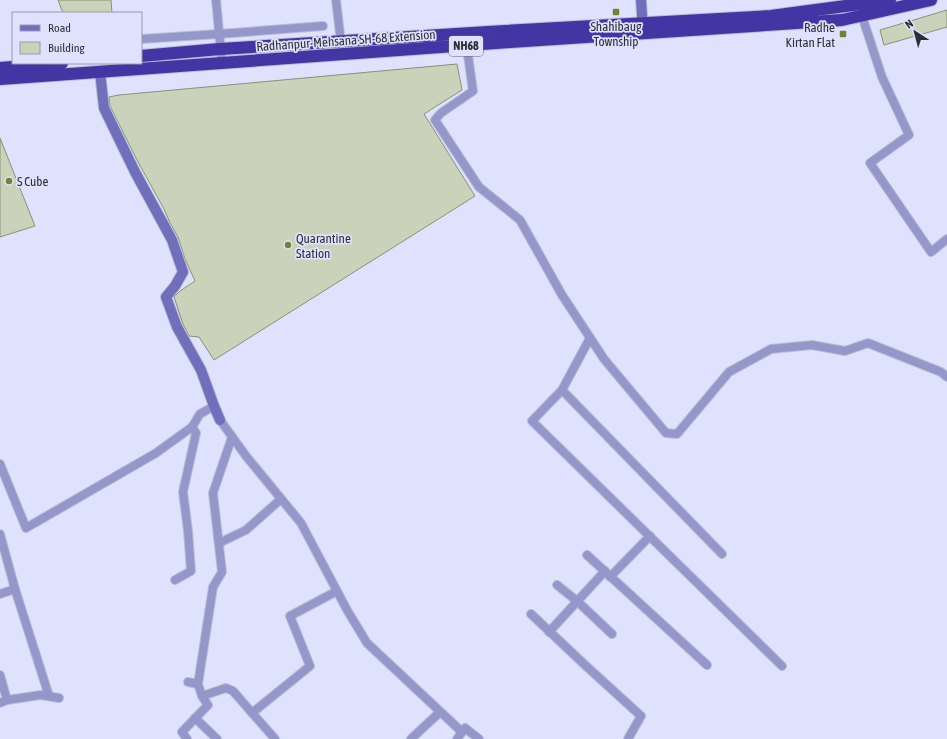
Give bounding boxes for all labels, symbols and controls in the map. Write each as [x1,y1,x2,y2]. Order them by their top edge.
marker: Shahibaug Township [611,7,621,17]
legend [12,12,142,64]
north arrow [895,12,935,52]
text: N [903,17,915,31]
place label: Shahibaug Township [590,19,642,49]
place label: Radhe Kirtan Flat [786,20,835,50]
text: Road [48,21,71,35]
street label: Radhanpur-Mehsana SH-68 Extension [256,27,436,54]
marker: Radhe Kirtan Flat [838,29,848,39]
road number: NH68 [449,36,483,56]
text: Building [48,41,86,55]
place label: S Cube [17,174,49,189]
marker: S Cube [4,176,14,186]
place label: Quarantine Station [296,231,351,261]
marker: Quarantine Station [283,240,293,250]

